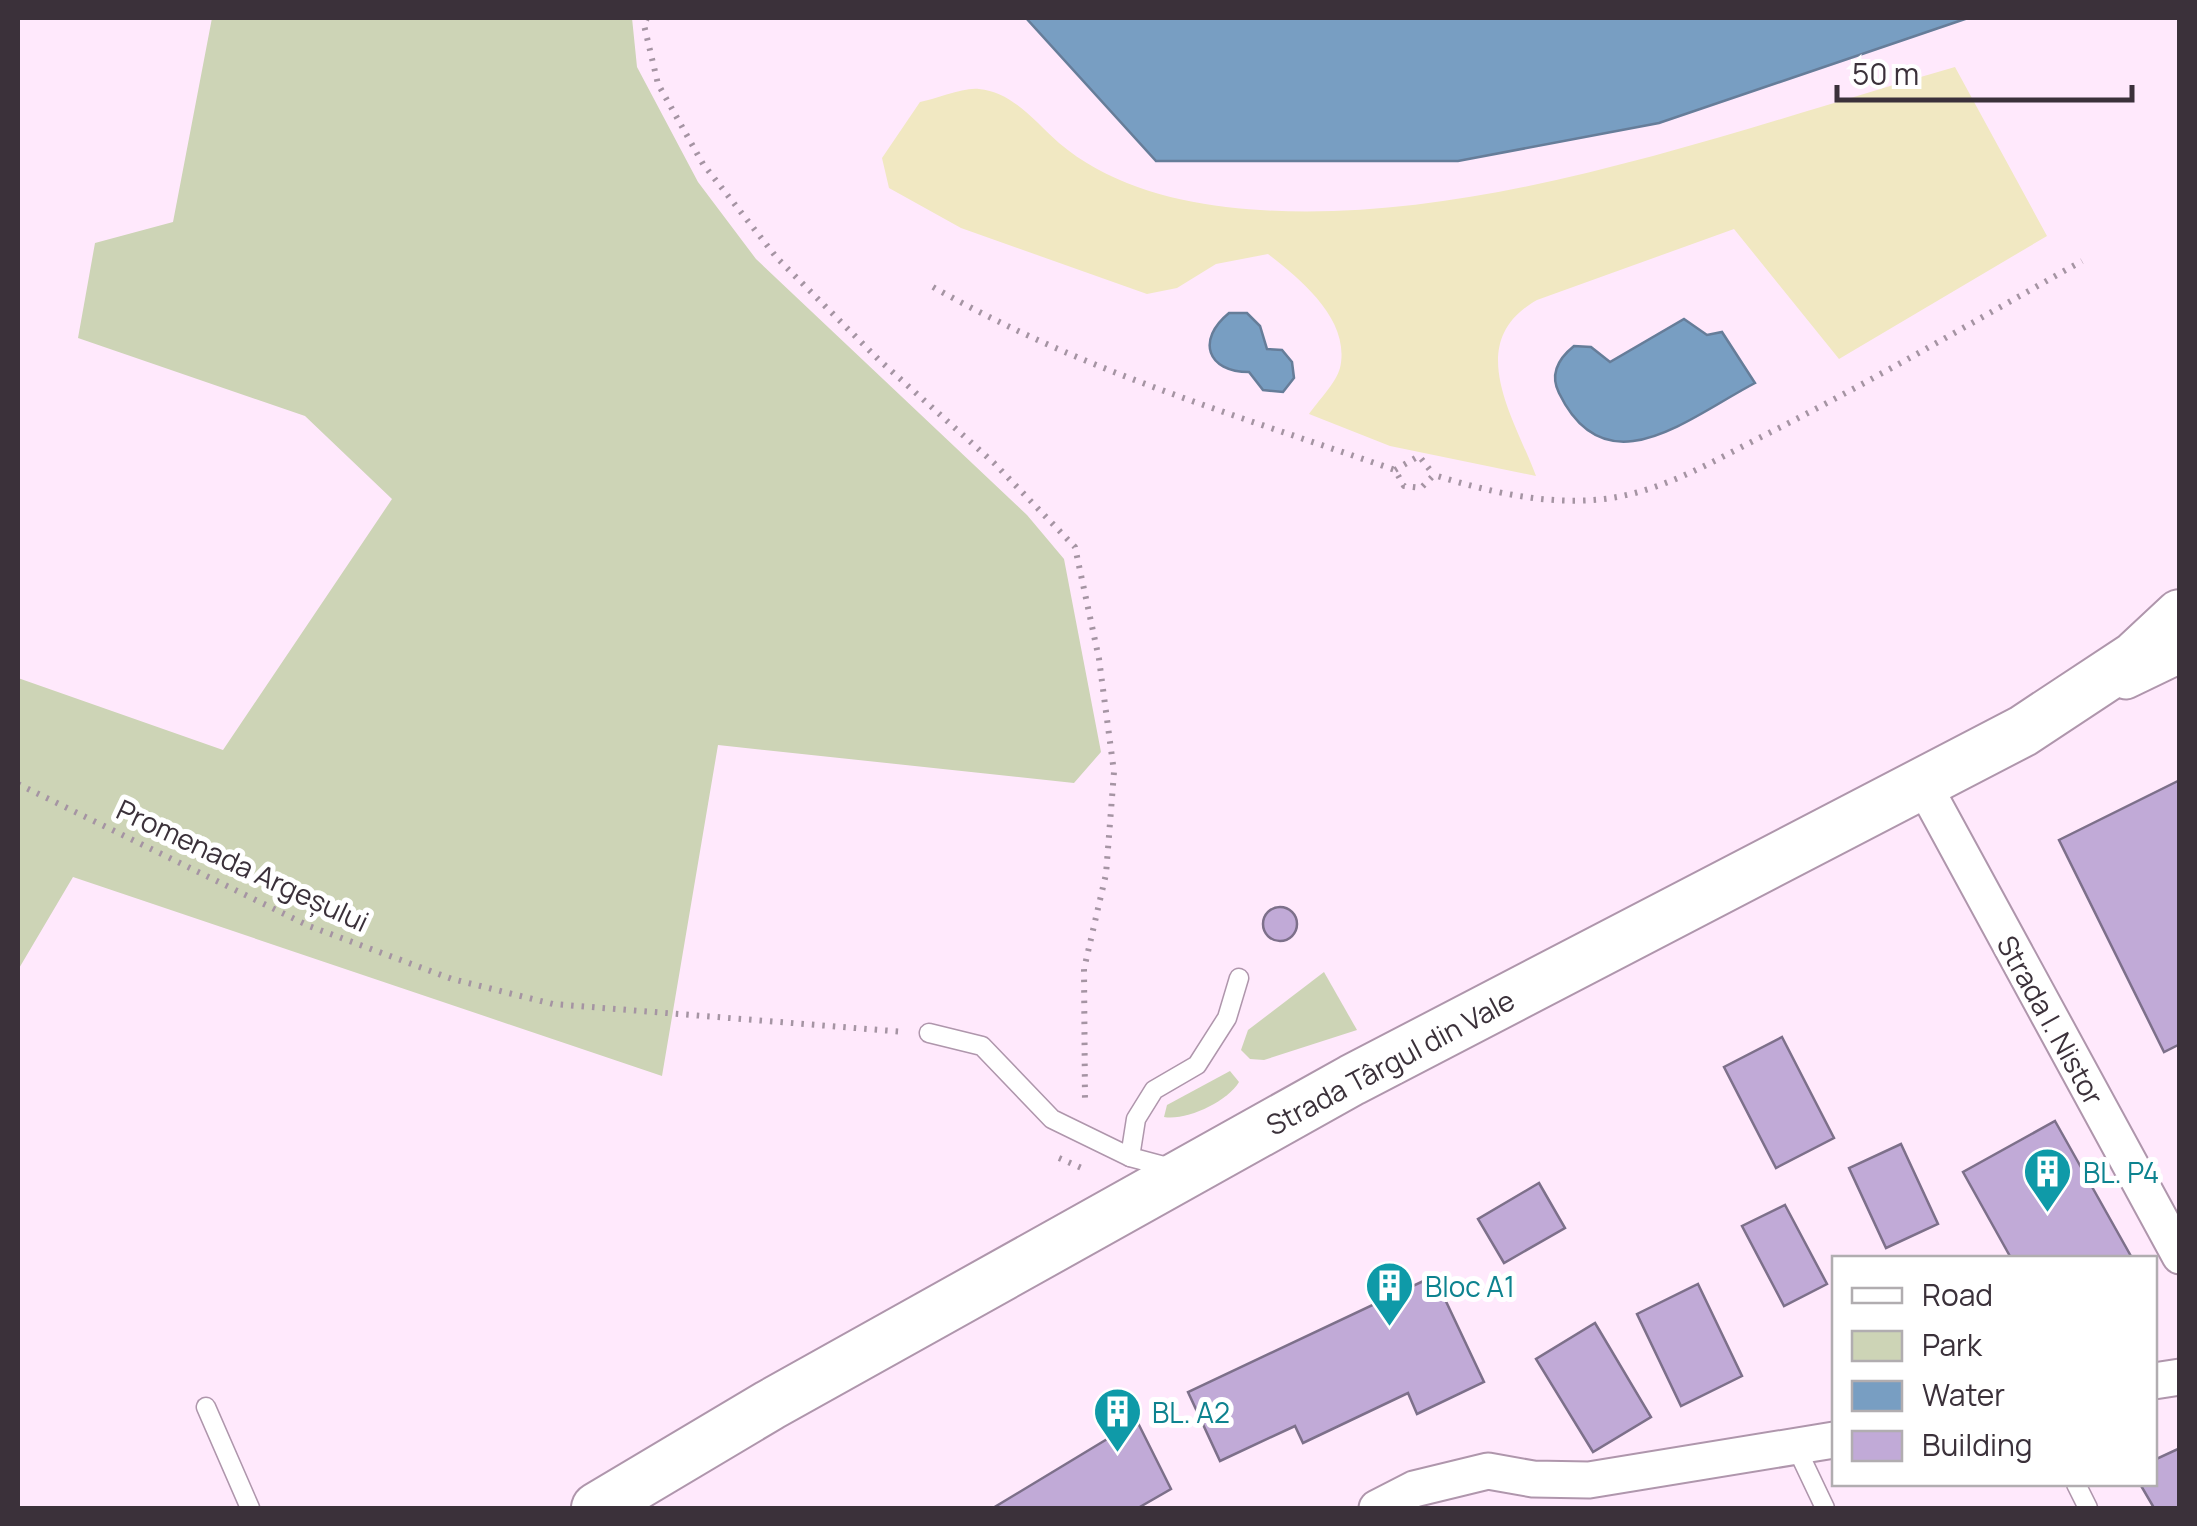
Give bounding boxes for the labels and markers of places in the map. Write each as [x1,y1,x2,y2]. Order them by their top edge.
building icon: BL. P4 [2022,1146,2074,1214]
place label: BL. P4 [2083,1153,2159,1191]
building icon: Bloc A1 [1364,1260,1416,1328]
place label: Bloc A1 [1425,1267,1515,1305]
building icon: BL. A2 [1091,1386,1143,1454]
place label: BL. A2 [1152,1393,1230,1431]

